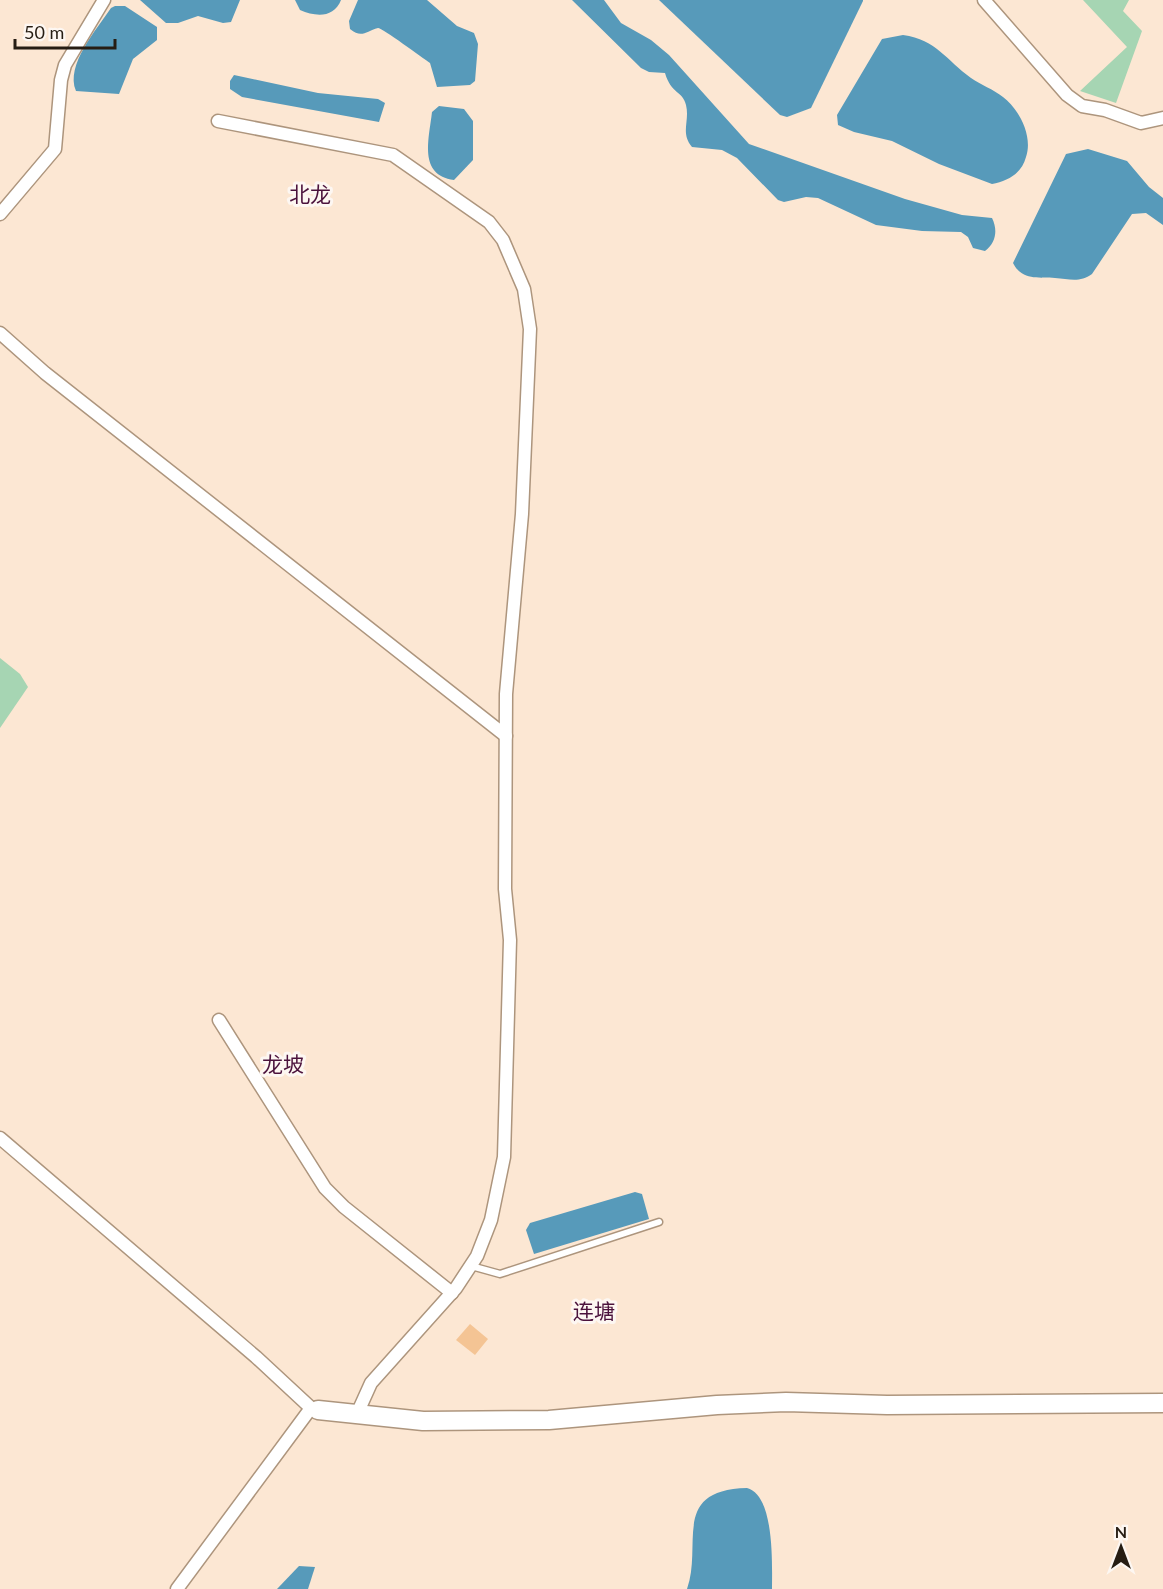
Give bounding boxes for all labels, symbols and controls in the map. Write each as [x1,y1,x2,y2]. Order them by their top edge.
scale bar [15,12,116,50]
text: 50 m [24,21,64,43]
district label: 北龙 [289,181,331,206]
district label: 龙坡 [262,1051,304,1076]
district label: 连塘 [573,1298,615,1323]
north arrow [1091,1517,1151,1577]
text: N [1115,1522,1127,1541]

